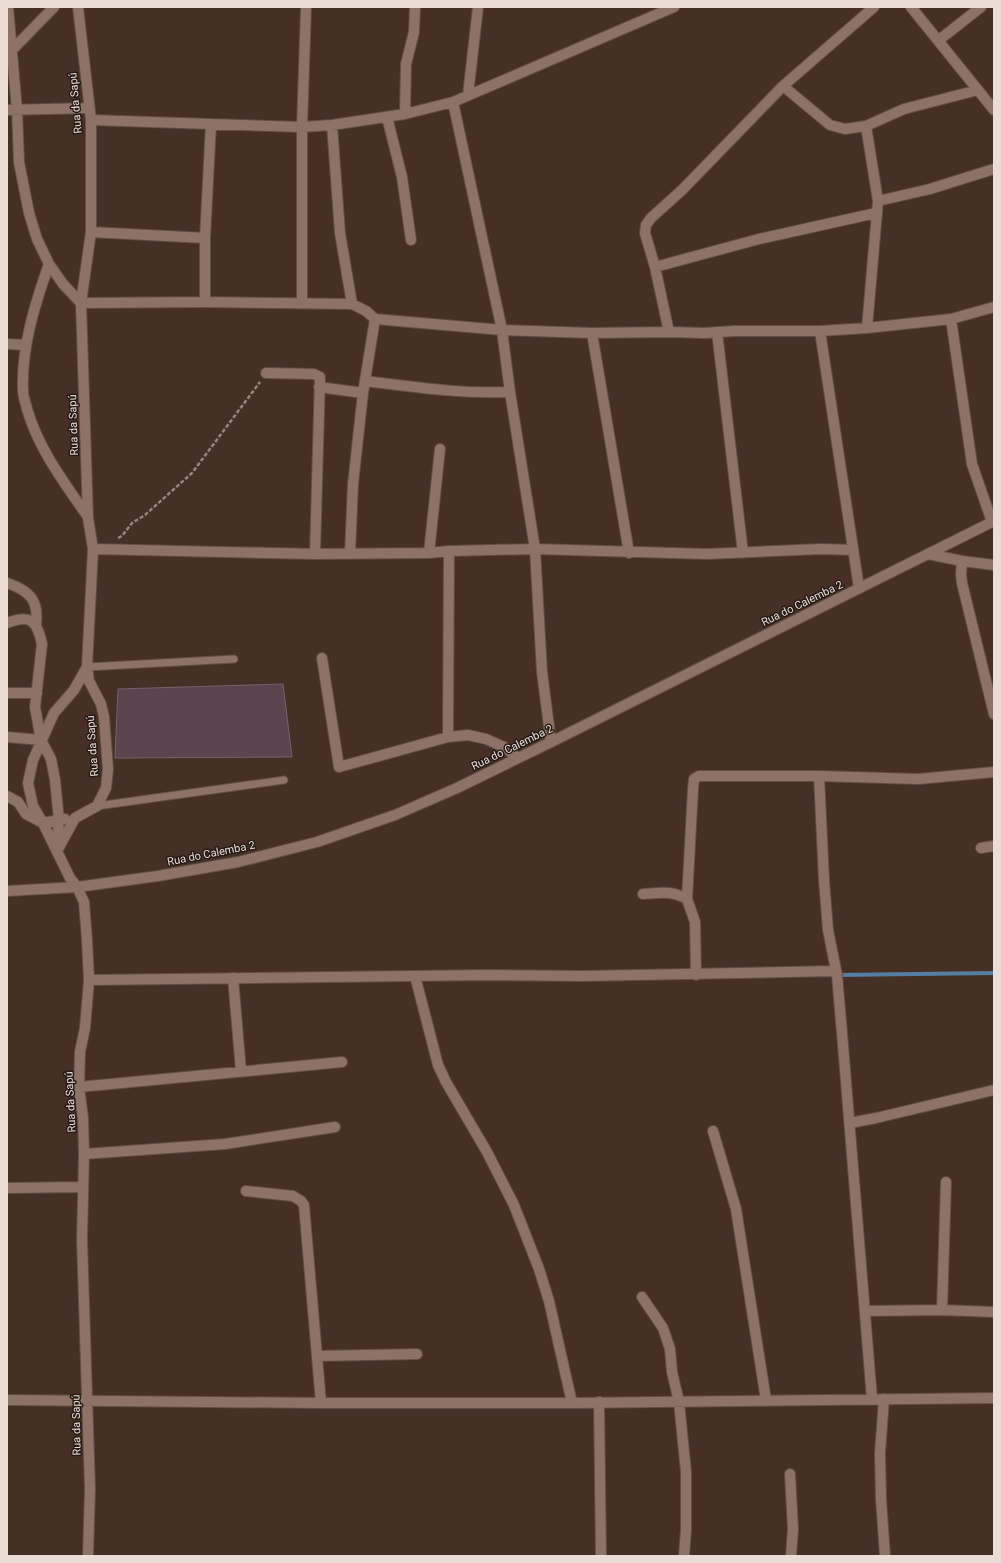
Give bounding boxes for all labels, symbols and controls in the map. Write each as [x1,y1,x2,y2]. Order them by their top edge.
street label: Rua da Sapú [66,72,85,134]
street label: Rua da Sapú [66,394,81,456]
street label: Rua do Calemba 2 [759,578,845,629]
street label: Rua da Sapú [84,715,101,777]
street label: Rua do Calemba 2 [469,722,555,773]
street label: Rua do Calemba 2 [166,839,256,868]
street label: Rua da Sapú [62,1071,79,1133]
street label: Rua da Sapú [69,1394,84,1456]

